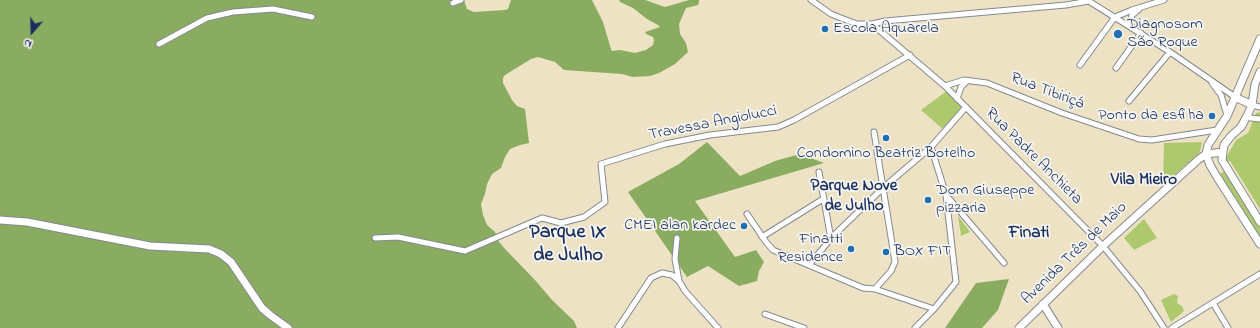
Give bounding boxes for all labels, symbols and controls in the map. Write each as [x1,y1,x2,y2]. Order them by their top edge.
north arrow [12,12,52,52]
place label: Diagnosom São Roque [1127,15,1203,53]
place label: Escola Aquarela [833,19,939,39]
marker: Escola Aquarela [820,24,830,34]
marker: Diagnosom São Roque [1112,28,1124,40]
text: N [22,34,34,52]
street label: Rua Tibiriçá [1008,69,1086,115]
street label: Travessa Angiolucci [647,102,779,146]
street label: Rua Padre Anchieta [981,105,1085,209]
place label: Ponto da esfiha [1098,106,1204,126]
marker: Ponto da esfiha [1207,111,1217,121]
marker: Condomino Beatriz Botelho [881,133,891,143]
place label: Condomino Beatriz Botelho [797,144,975,164]
district label: Vila Mieiro [1111,171,1177,191]
district label: Parque Nove de Julho [811,177,897,217]
place label: Dom Giuseppe pizzaria [936,181,1034,219]
marker: Dom Giuseppe pizzaria [923,195,933,205]
street label: Avenida Três de Maio [1018,199,1132,309]
place label: CMEI alan kardec [624,216,736,236]
marker: CMEI alan kardec [739,221,749,231]
district label: Parque IX de Julho [529,222,607,269]
district label: Finati [1009,224,1049,244]
place label: Finatti Residence [778,230,843,268]
place label: BOX FIT [894,242,951,262]
marker: Finatti Residence [846,244,856,254]
marker: BOX FIT [881,247,891,257]

